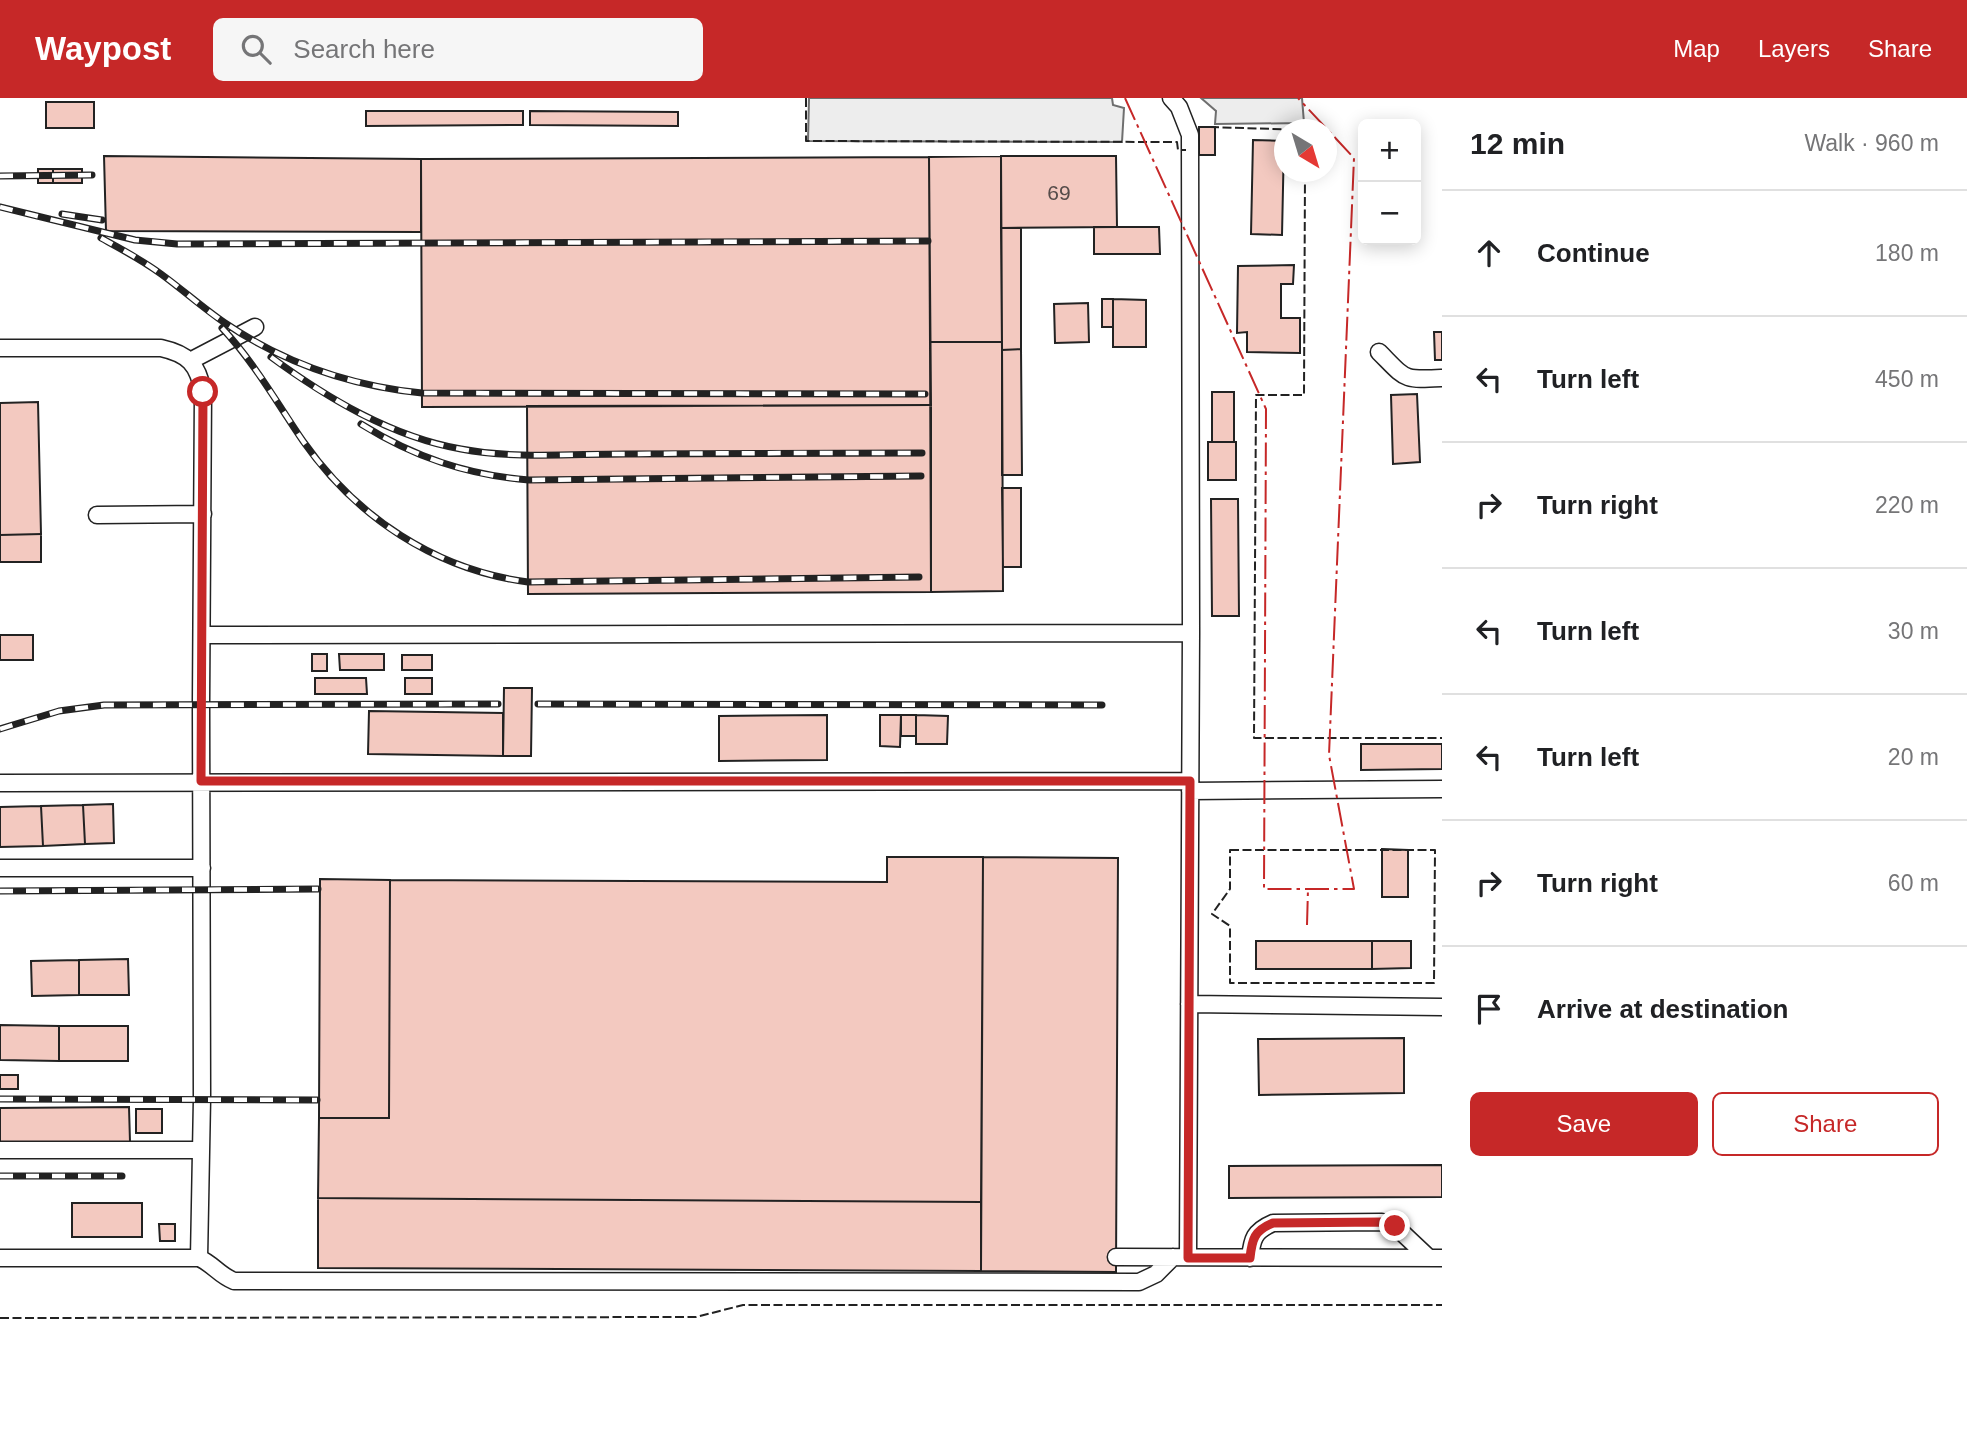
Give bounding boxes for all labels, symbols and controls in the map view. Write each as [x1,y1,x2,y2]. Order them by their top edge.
search box [213,18,703,81]
text: Waypost [35,30,171,67]
icon: search [237,30,275,68]
text: Search here [293,34,435,64]
text: Map [1673,35,1720,62]
text: Layers [1758,35,1830,62]
text: Share [1868,35,1932,62]
north arrow [1274,119,1337,182]
map controls [1358,119,1421,245]
button: + [1358,119,1421,182]
text: 12 min [1470,127,1565,160]
text: Walk · 960 m [1804,130,1939,156]
house number: 69 [1047,181,1071,204]
button: − [1358,182,1421,245]
icon: ahead [1470,234,1508,272]
text: Continue [1537,238,1650,268]
text: 180 m [1875,240,1939,266]
icon: left [1470,360,1508,398]
text: Turn left [1537,364,1639,394]
text: 450 m [1875,366,1939,392]
route start [187,376,218,407]
icon: right [1470,486,1508,524]
text: Turn right [1537,490,1658,520]
text: 220 m [1875,492,1939,518]
icon: left [1470,612,1508,650]
text: Turn left [1537,616,1639,646]
text: 30 m [1888,618,1939,644]
icon: left [1470,738,1508,776]
text: Turn left [1537,742,1639,772]
text: 20 m [1888,744,1939,770]
icon: right [1470,864,1508,902]
text: Turn right [1537,868,1658,898]
text: 60 m [1888,870,1939,896]
icon: arrive [1470,990,1508,1028]
text: Arrive at destination [1537,994,1788,1024]
button: Save [1470,1092,1698,1156]
button: Share [1712,1092,1939,1156]
route end [1379,1210,1410,1241]

